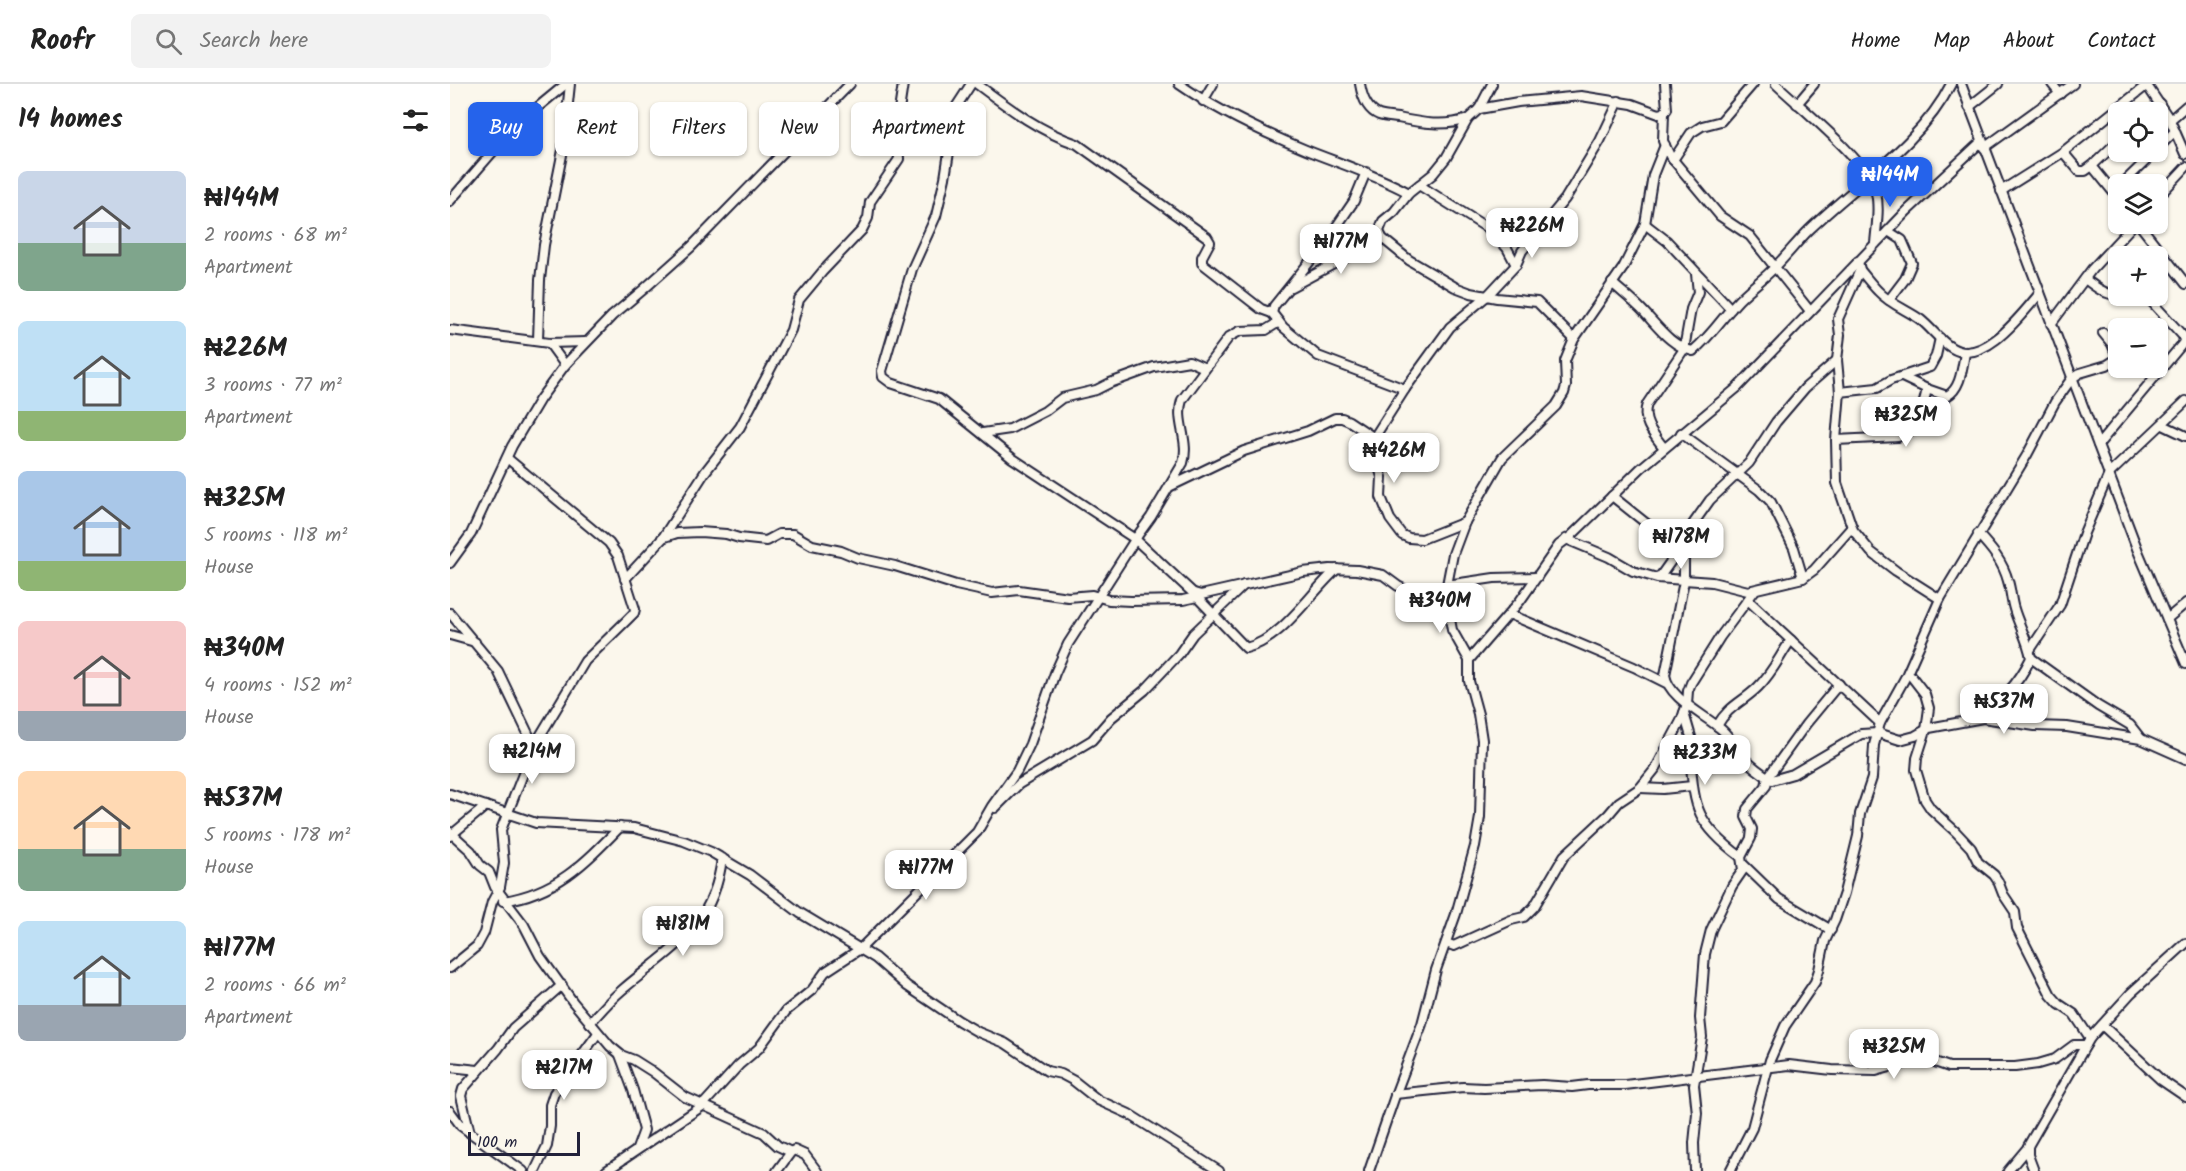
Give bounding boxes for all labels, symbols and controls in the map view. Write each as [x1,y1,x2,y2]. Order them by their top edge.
search box [131,14,551,68]
text: Roofr [30,19,95,64]
text: Search here [200,24,308,59]
icon: search [152,25,185,58]
text: Home [1851,25,1900,58]
text: Map [1933,25,1970,58]
text: About [2003,25,2054,58]
text: Contact [2087,25,2156,58]
text: 14 homes [18,99,123,141]
chip: Buy [468,102,543,156]
chip: Rent [555,102,638,156]
chip: Filters [650,102,747,156]
chip: New [759,102,839,156]
chip: Apartment [851,102,986,156]
map controls [2108,102,2168,378]
button: locate [2108,102,2168,162]
icon: filters [399,104,432,137]
pin: ₦144M [1848,157,1932,208]
text: ₦144M [1861,160,1919,192]
button: layers [2108,174,2168,234]
text: ₦144M [204,178,279,220]
icon: home [66,195,138,267]
pin: ₦226M [1490,208,1574,259]
text: ₦226M [1500,211,1564,243]
text: 2 rooms · 68 m² [204,220,347,252]
pin: ₦177M [1299,224,1383,275]
text: ₦177M [1314,227,1368,259]
button: + [2108,246,2168,306]
text: Apartment [204,252,293,284]
button: − [2108,318,2168,378]
text: ₦226M [204,328,287,370]
icon: home [66,345,138,417]
text: 3 rooms · 77 m² [204,370,342,402]
pin: ₦325M [1864,397,1948,448]
text: ₦325M [1875,400,1937,432]
text: Apartment [204,402,293,434]
pin: ₦426M [1352,433,1436,484]
text: ₦426M [1363,436,1425,468]
text: ₦325M [204,478,285,520]
icon: home [66,495,138,567]
pin: ₦178M [1639,519,1723,570]
text: 5 rooms · 118 m² [204,520,347,552]
text: ₦178M [1653,522,1709,554]
text: House [204,552,254,584]
pin: ₦340M [1398,583,1482,634]
text: ₦340M [1409,586,1471,618]
text: ₦340M [204,628,284,670]
icon: home [66,645,138,717]
text: 4 rooms · 152 m² [204,670,352,702]
pin: ₦537M [1962,684,2046,735]
text: ₦537M [1974,687,2034,719]
text: House [204,702,254,734]
pin: ₦214M [490,734,574,785]
pin: ₦233M [1663,735,1747,786]
text: ₦214M [503,737,561,769]
text: ₦233M [1673,738,1737,770]
text: ₦537M [204,778,282,820]
icon: home [66,795,138,867]
text: 5 rooms · 178 m² [204,820,350,852]
pin: ₦177M [884,850,968,901]
text: House [204,852,254,884]
text: ₦177M [899,853,953,885]
pin: ₦181M [641,906,725,957]
text: ₦181M [656,909,710,941]
text: ₦177M [204,928,275,970]
icon: home [66,945,138,1017]
text: 2 rooms · 66 m² [204,970,346,1002]
text: Apartment [204,1002,293,1034]
pin: ₦325M [1852,1029,1936,1080]
text: ₦325M [1863,1032,1925,1064]
pin: ₦217M [522,1050,606,1101]
text: ₦217M [536,1053,592,1085]
scale bar [468,1129,580,1156]
text: 100 m [477,1130,517,1155]

